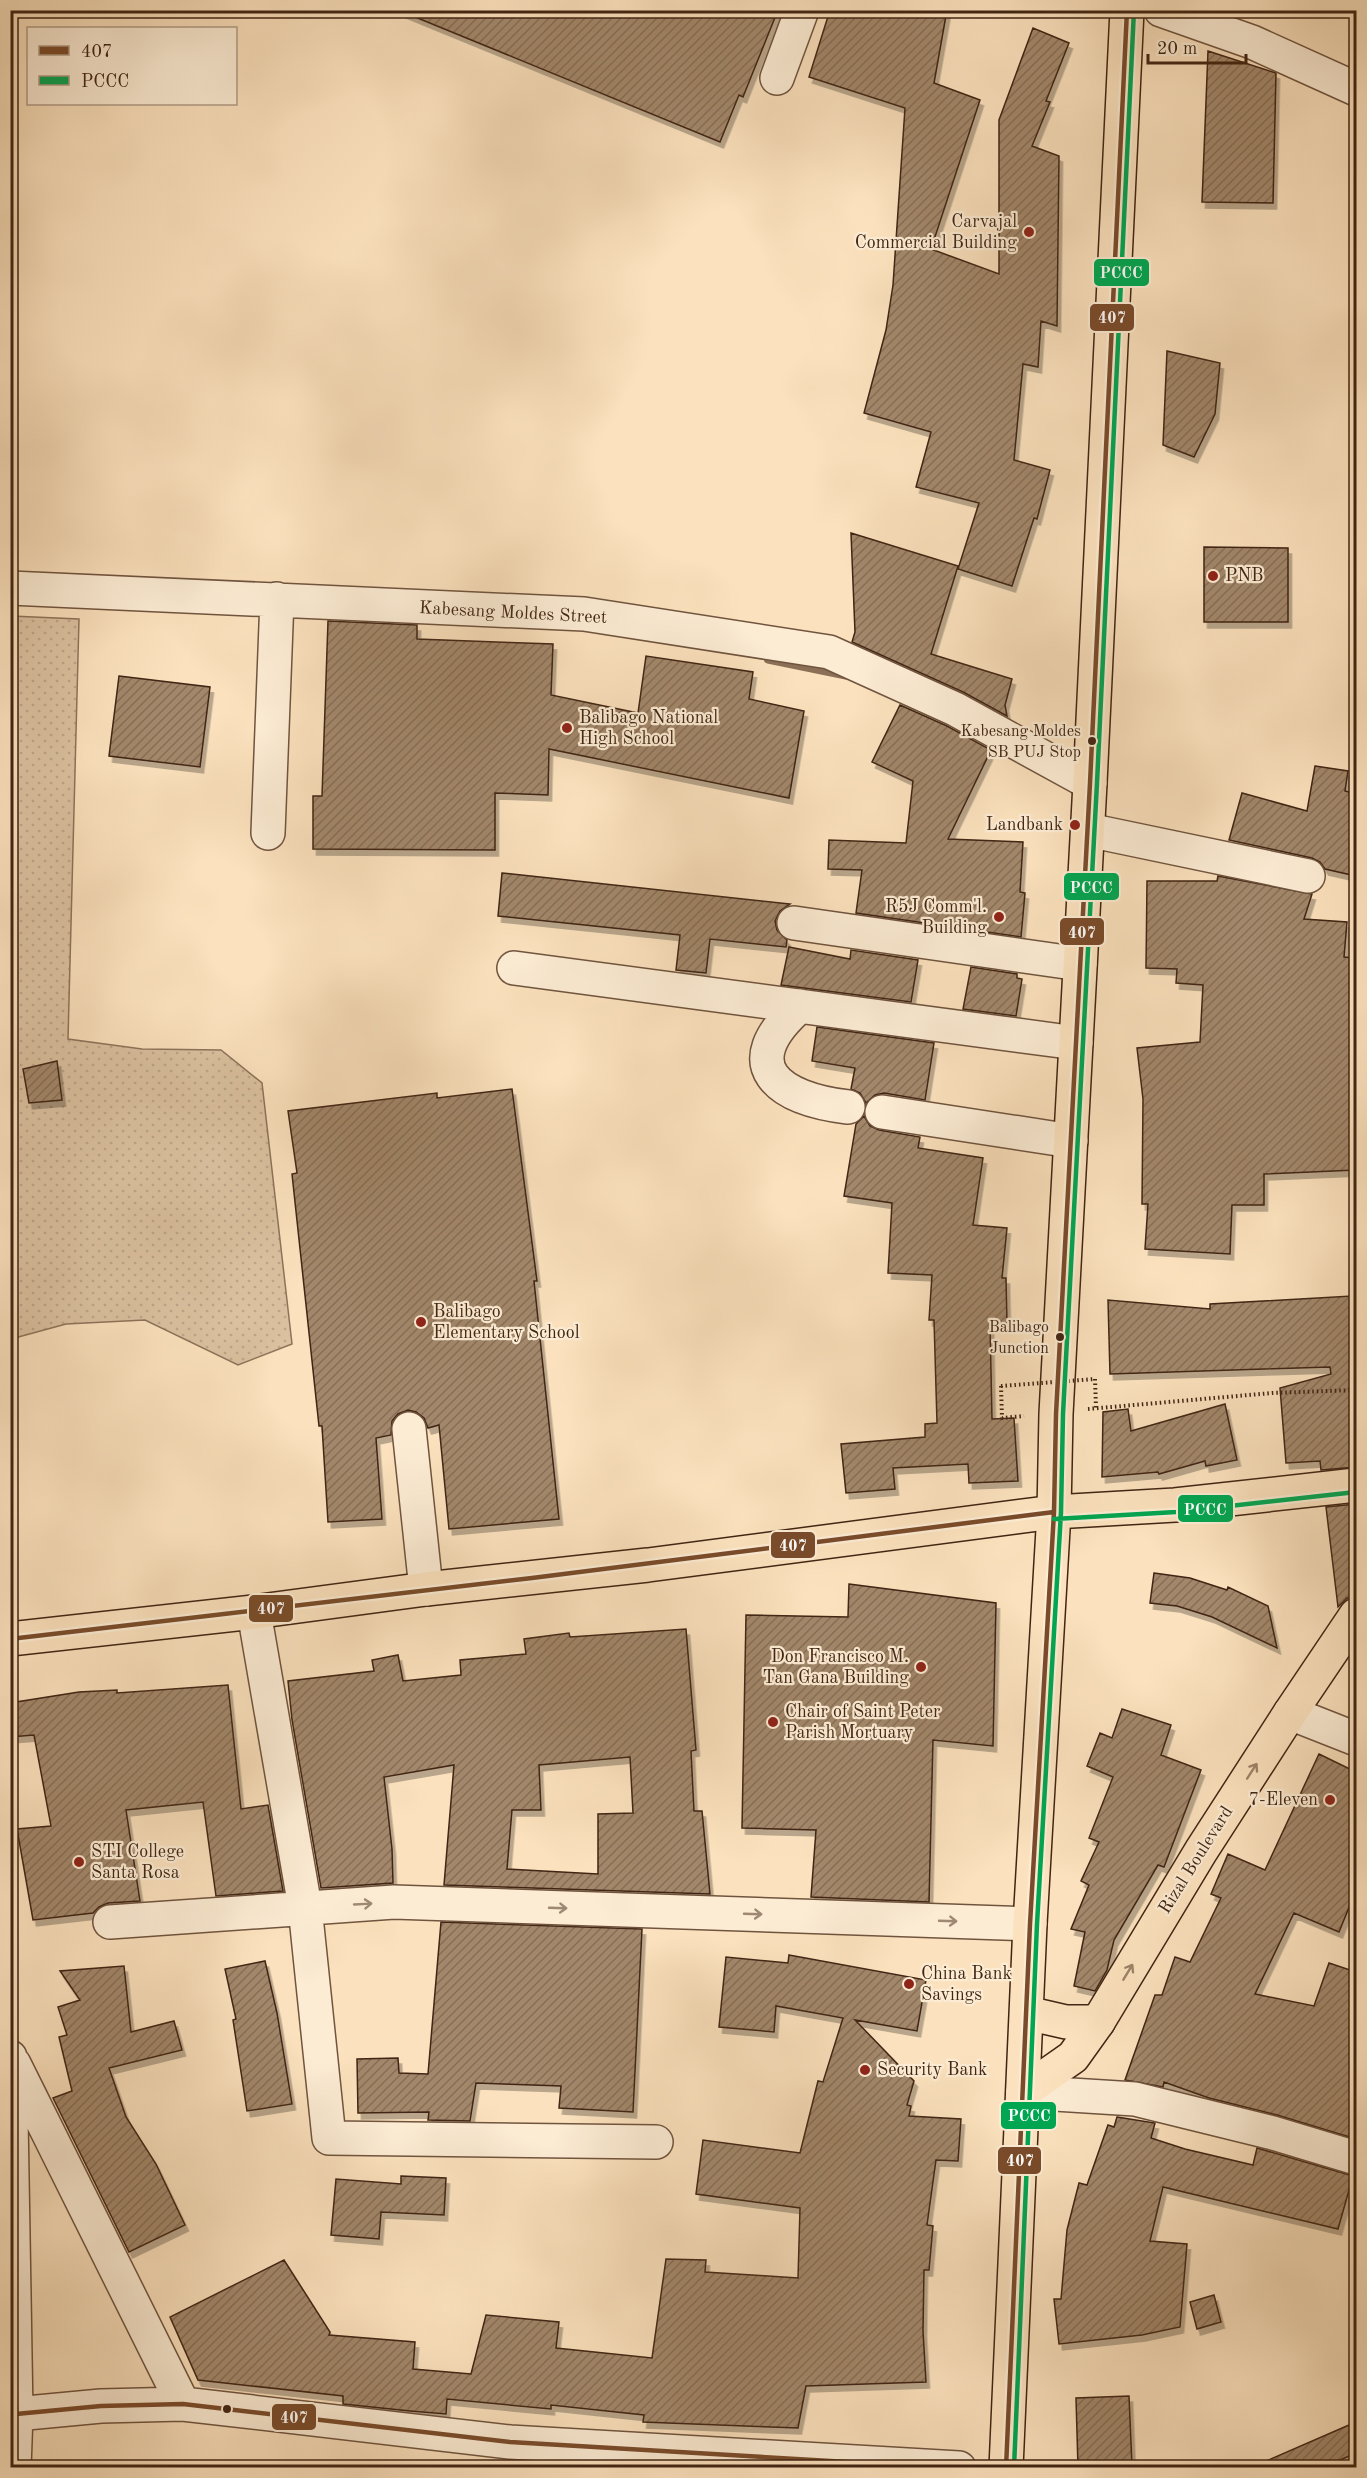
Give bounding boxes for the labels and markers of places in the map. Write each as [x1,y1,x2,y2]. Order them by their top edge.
place label: Carvajal Commercial Building [855,213,1017,252]
marker: Carvajal Commercial Building [1022,225,1036,239]
place label: PNB [1225,567,1264,585]
marker: PNB [1206,569,1220,583]
place label: Balibago National High School [579,709,718,748]
marker: Balibago National High School [560,721,574,735]
place label: Kabesang Moldes SB PUJ Stop [961,724,1081,761]
marker: Kabesang Moldes SB PUJ Stop [1086,735,1098,747]
place label: Landbank [986,816,1063,834]
marker: Landbank [1068,818,1082,832]
place label: R5J Comm'l. Building [885,898,987,937]
marker: R5J Comm'l. Building [992,910,1006,924]
place label: Balibago Elementary School [433,1303,580,1342]
marker: Balibago Elementary School [414,1315,428,1329]
place label: Balibago Junction [989,1320,1049,1357]
marker: Balibago Junction [1054,1331,1066,1343]
place label: Don Francisco M. Tan Gana Building [762,1648,909,1687]
marker: Don Francisco M. Tan Gana Building [914,1660,928,1674]
place label: Chair of Saint Peter Parish Mortuary [785,1703,941,1742]
marker: Chair of Saint Peter Parish Mortuary [766,1715,780,1729]
place label: 7-Eleven [1249,1791,1318,1809]
marker: 7-Eleven [1323,1793,1337,1807]
place label: STI College Santa Rosa [91,1843,184,1882]
marker: STI College Santa Rosa [72,1855,86,1869]
place label: China Bank Savings [921,1965,1012,2004]
marker: China Bank Savings [902,1977,916,1991]
place label: Security Bank [877,2061,987,2079]
marker: Security Bank [858,2063,872,2077]
unlabelled marker [221,2403,233,2415]

